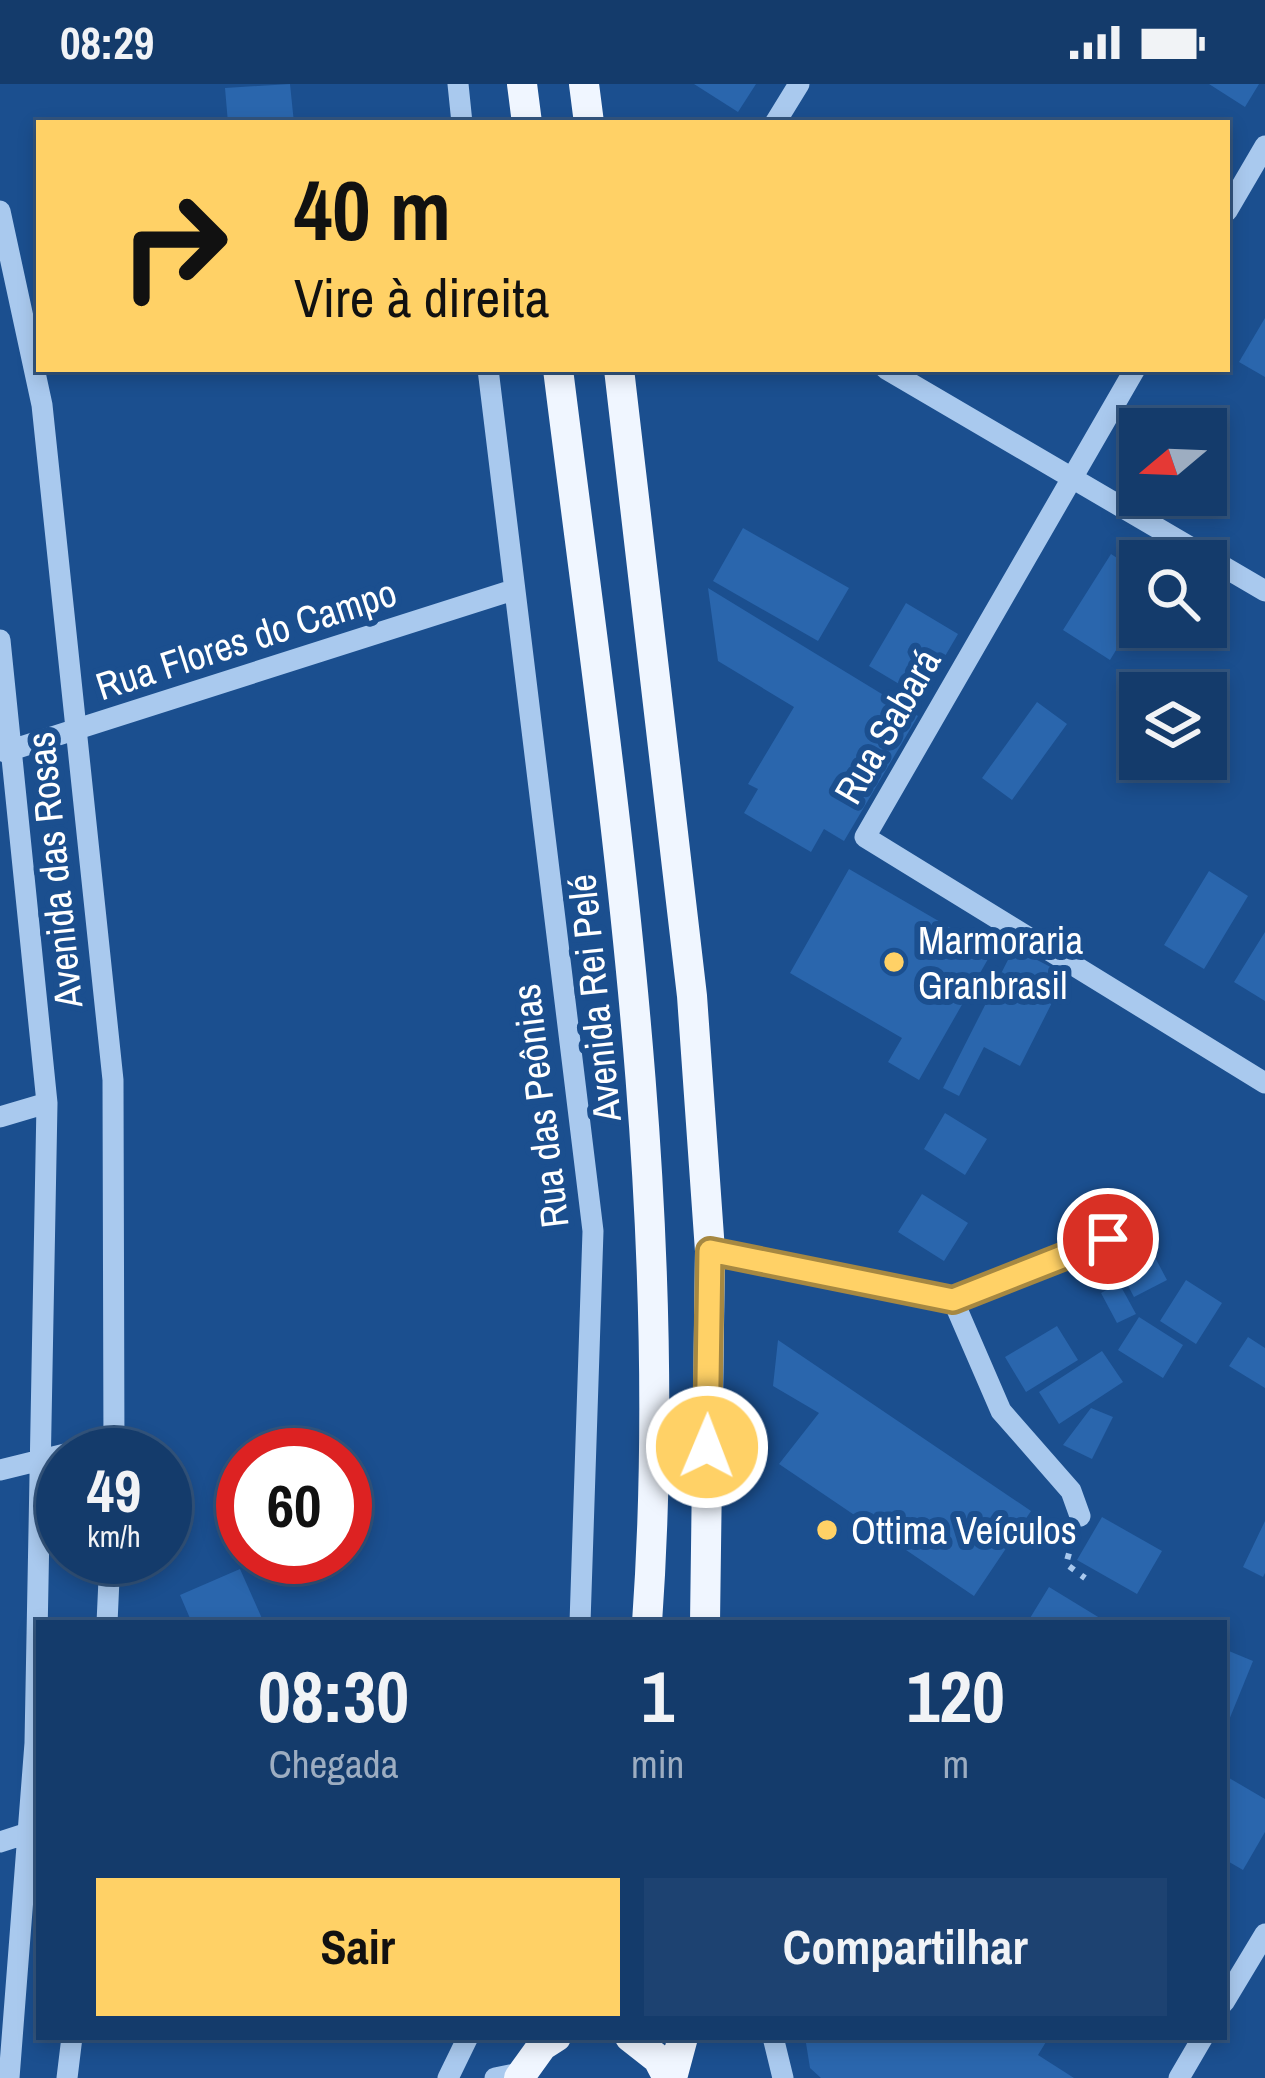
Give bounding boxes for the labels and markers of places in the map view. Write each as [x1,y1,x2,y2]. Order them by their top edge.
place label: Marmoraria Granbrasil [918,914,1083,1011]
marker: Marmoraria Granbrasil [881,949,907,975]
pin [1057,1188,1159,1290]
place label: Ottima Veículos [851,1504,1077,1556]
marker: Ottima Veículos [814,1517,840,1543]

